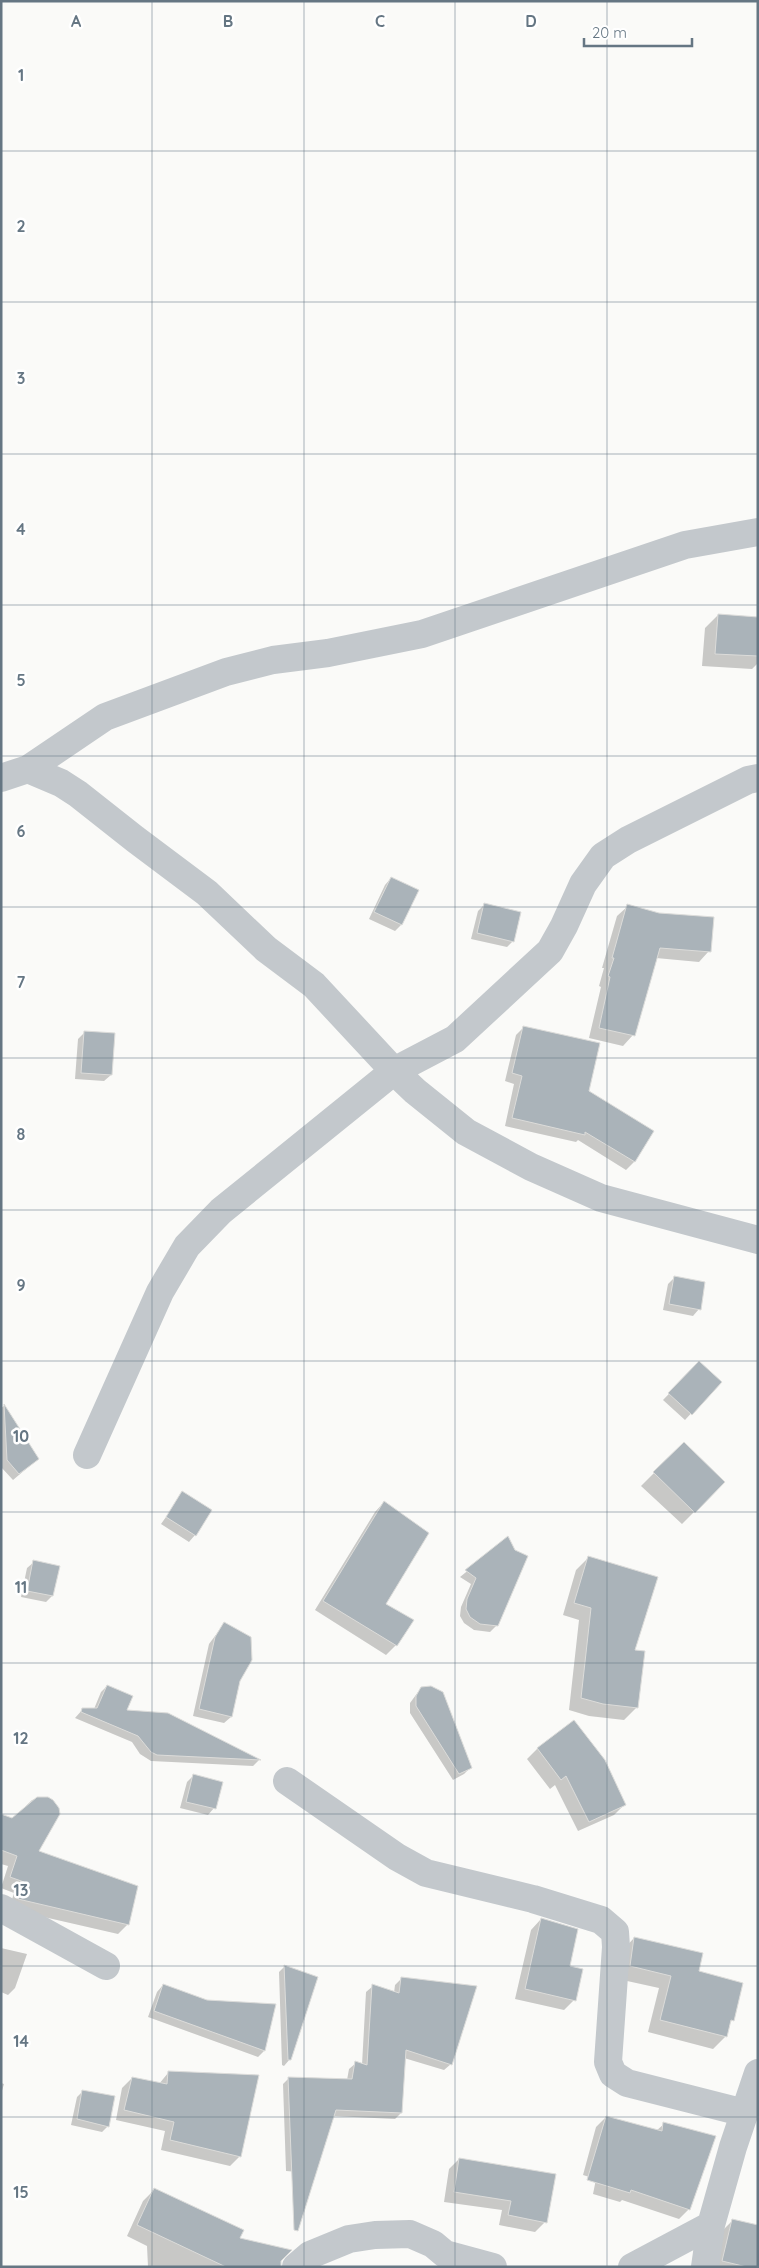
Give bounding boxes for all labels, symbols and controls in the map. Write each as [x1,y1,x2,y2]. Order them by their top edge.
text: A [71,11,82,31]
text: B [223,11,233,31]
text: C [375,11,385,31]
text: D [525,11,537,31]
scale bar [584,15,692,47]
text: 20 m [592,23,627,42]
text: 1 [18,65,24,85]
text: 2 [16,216,26,236]
text: 3 [17,368,25,388]
text: 4 [16,519,26,539]
text: 5 [16,670,26,690]
text: 6 [17,821,26,841]
text: 7 [17,972,26,992]
text: 8 [17,1124,26,1144]
text: 9 [16,1275,26,1295]
text: 10 [13,1426,29,1446]
text: 11 [15,1577,27,1597]
text: 12 [13,1728,29,1748]
text: 13 [14,1880,28,1900]
text: 14 [13,2031,29,2051]
text: 15 [13,2182,29,2202]

